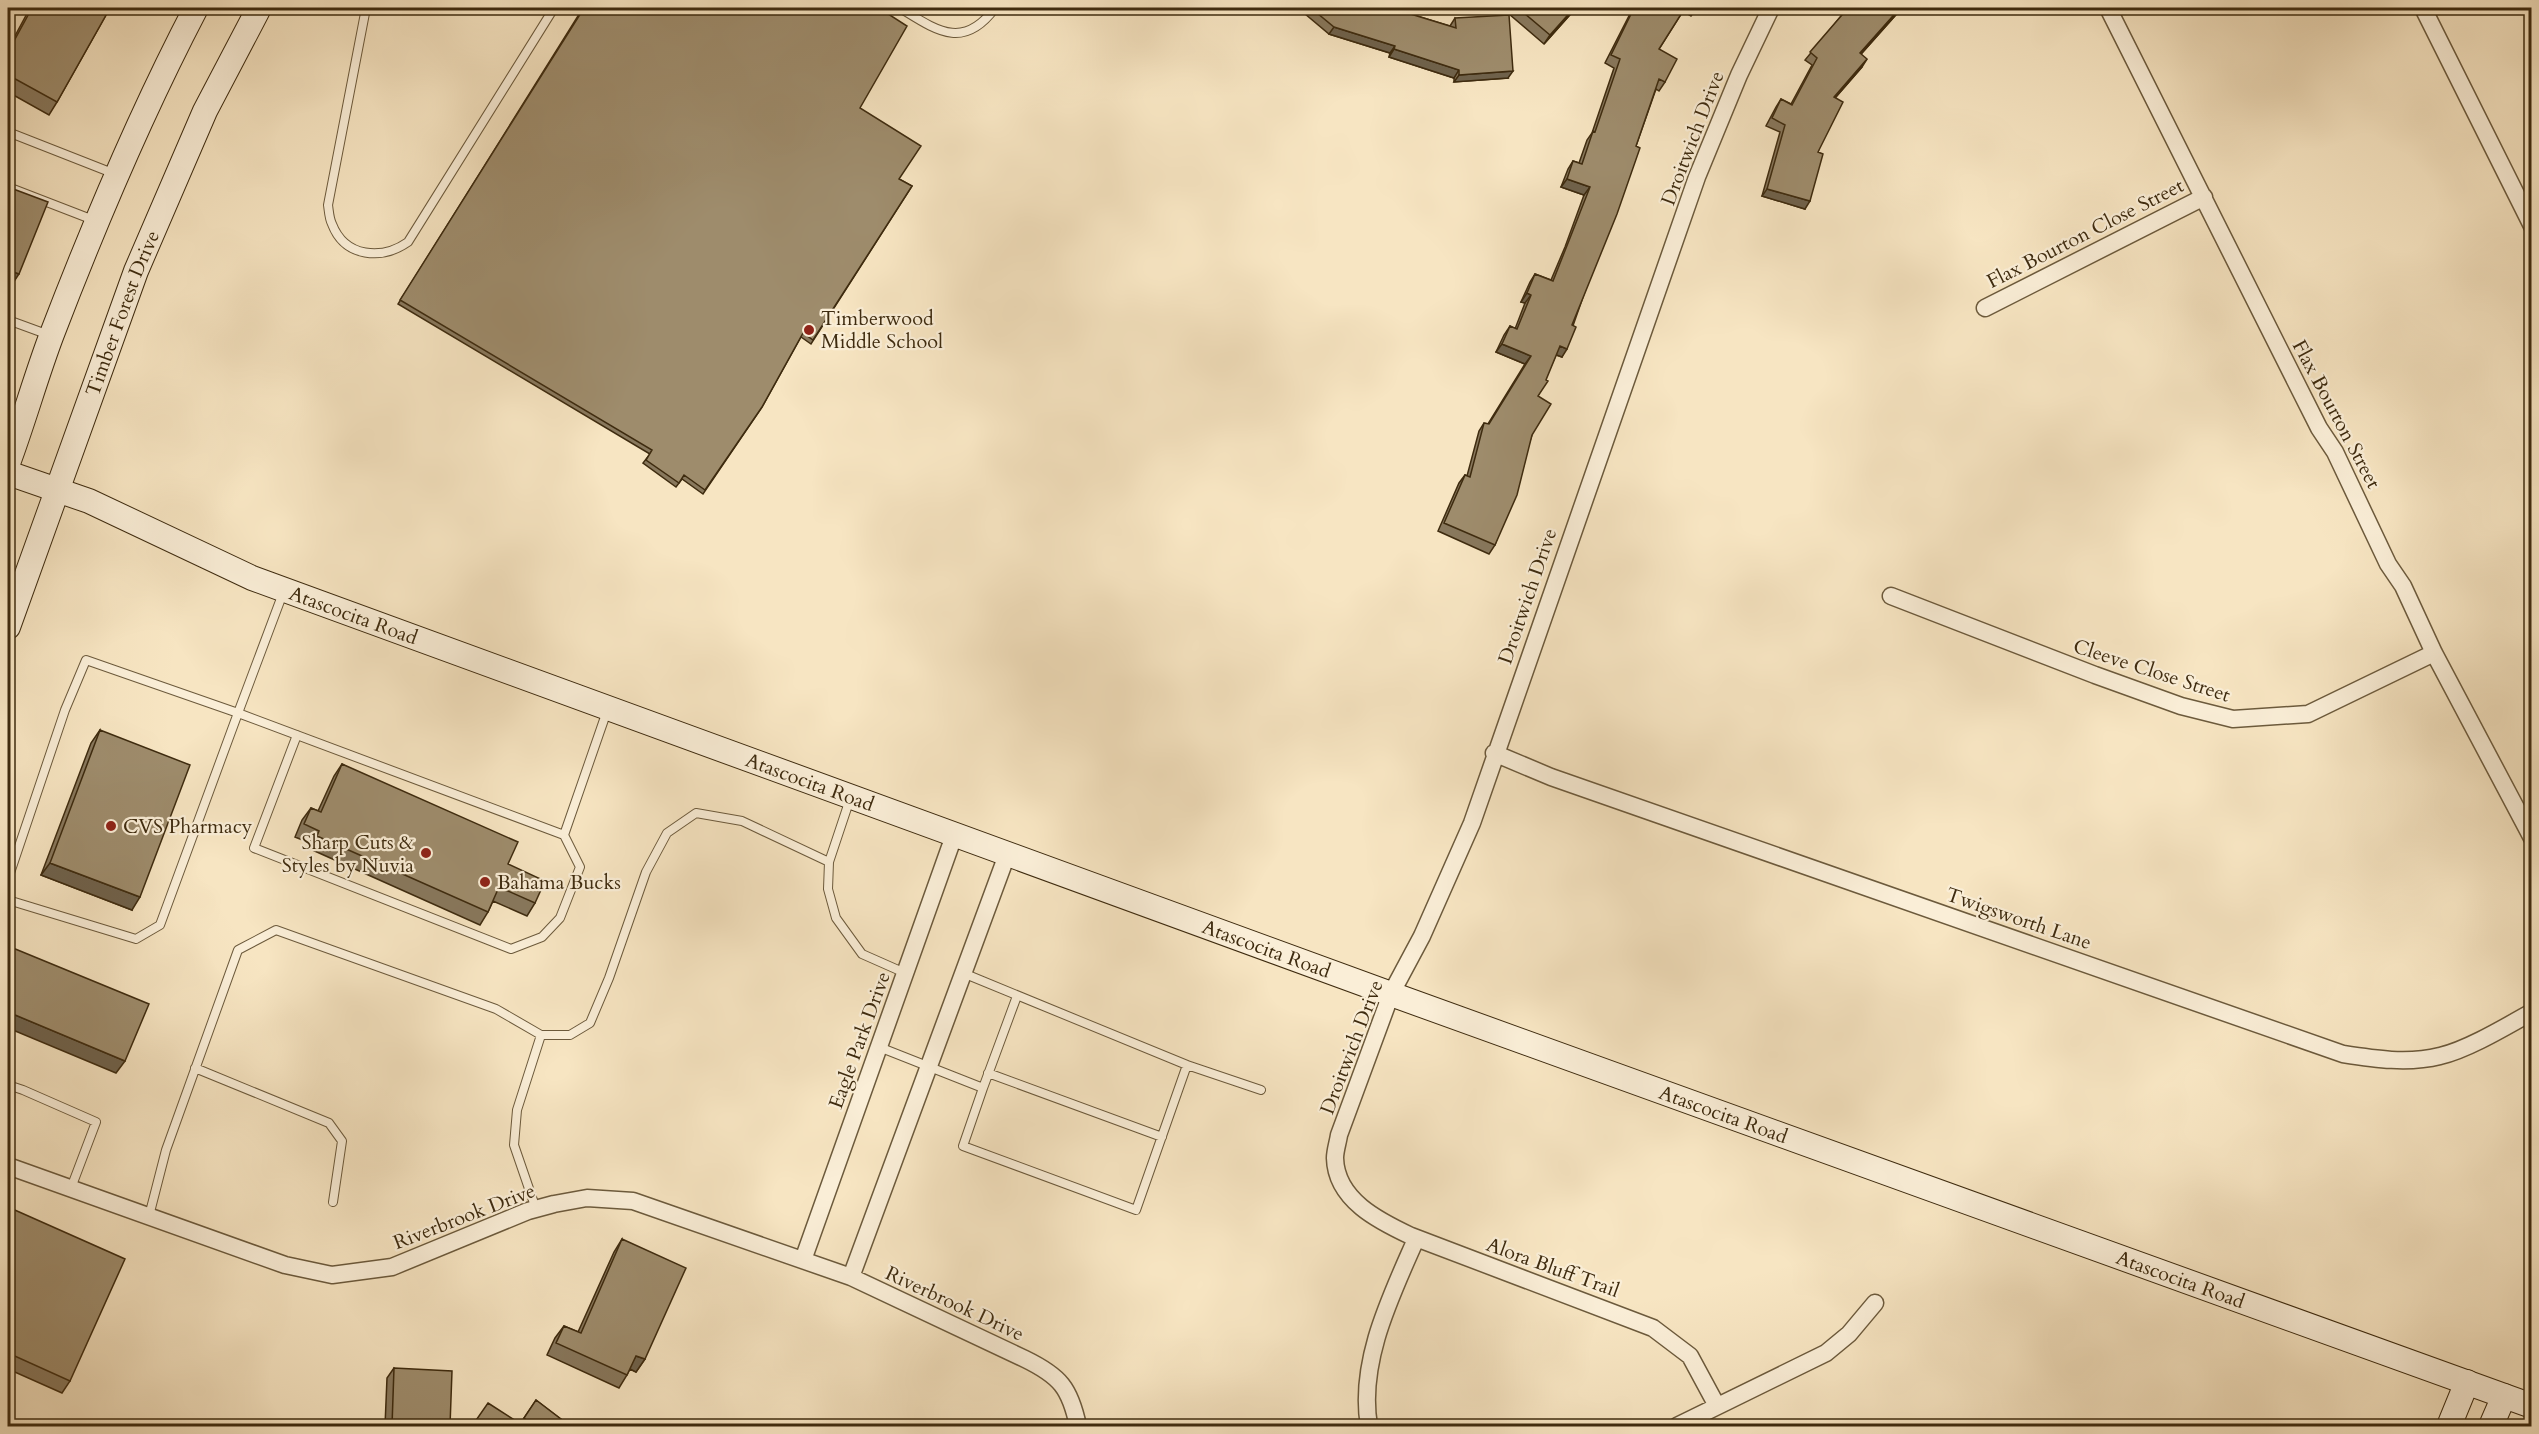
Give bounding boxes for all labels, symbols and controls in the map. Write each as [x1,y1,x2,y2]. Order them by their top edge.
street label: Droitwich Drive [1654,67,1730,209]
street label: Flax Bourton Close Street [1982,172,2189,295]
street label: Timber Forest Drive [79,226,166,400]
place label: Timberwood Middle School [821,305,943,355]
marker: Timberwood Middle School [802,323,816,337]
street label: Flax Bourton Street [2286,335,2388,494]
street label: Droitwich Drive [1492,525,1563,668]
street label: Atascocita Road [285,580,422,651]
street label: Cleeve Close Street [2070,632,2234,709]
street label: Atascocita Road [742,746,878,818]
place label: CVS Pharmacy [123,813,253,840]
marker: CVS Pharmacy [104,819,118,833]
place label: Sharp Cuts & Styles by Nuvia [282,829,414,879]
marker: Sharp Cuts & Styles by Nuvia [419,846,433,860]
place label: Bahama Bucks [497,869,621,896]
marker: Bahama Bucks [478,875,492,889]
street label: Twigsworth Lane [1942,881,2095,956]
street label: Atascocita Road [1198,913,1335,985]
street label: Eagle Park Drive [822,968,897,1112]
street label: Droitwich Drive [1313,976,1389,1118]
street label: Atascocita Road [1655,1079,1792,1150]
street label: Riverbrook Drive [389,1177,539,1256]
street label: Alora Bluff Trail [1483,1231,1623,1304]
street label: Atascocita Road [2112,1244,2249,1315]
street label: Riverbrook Drive [881,1260,1029,1347]

